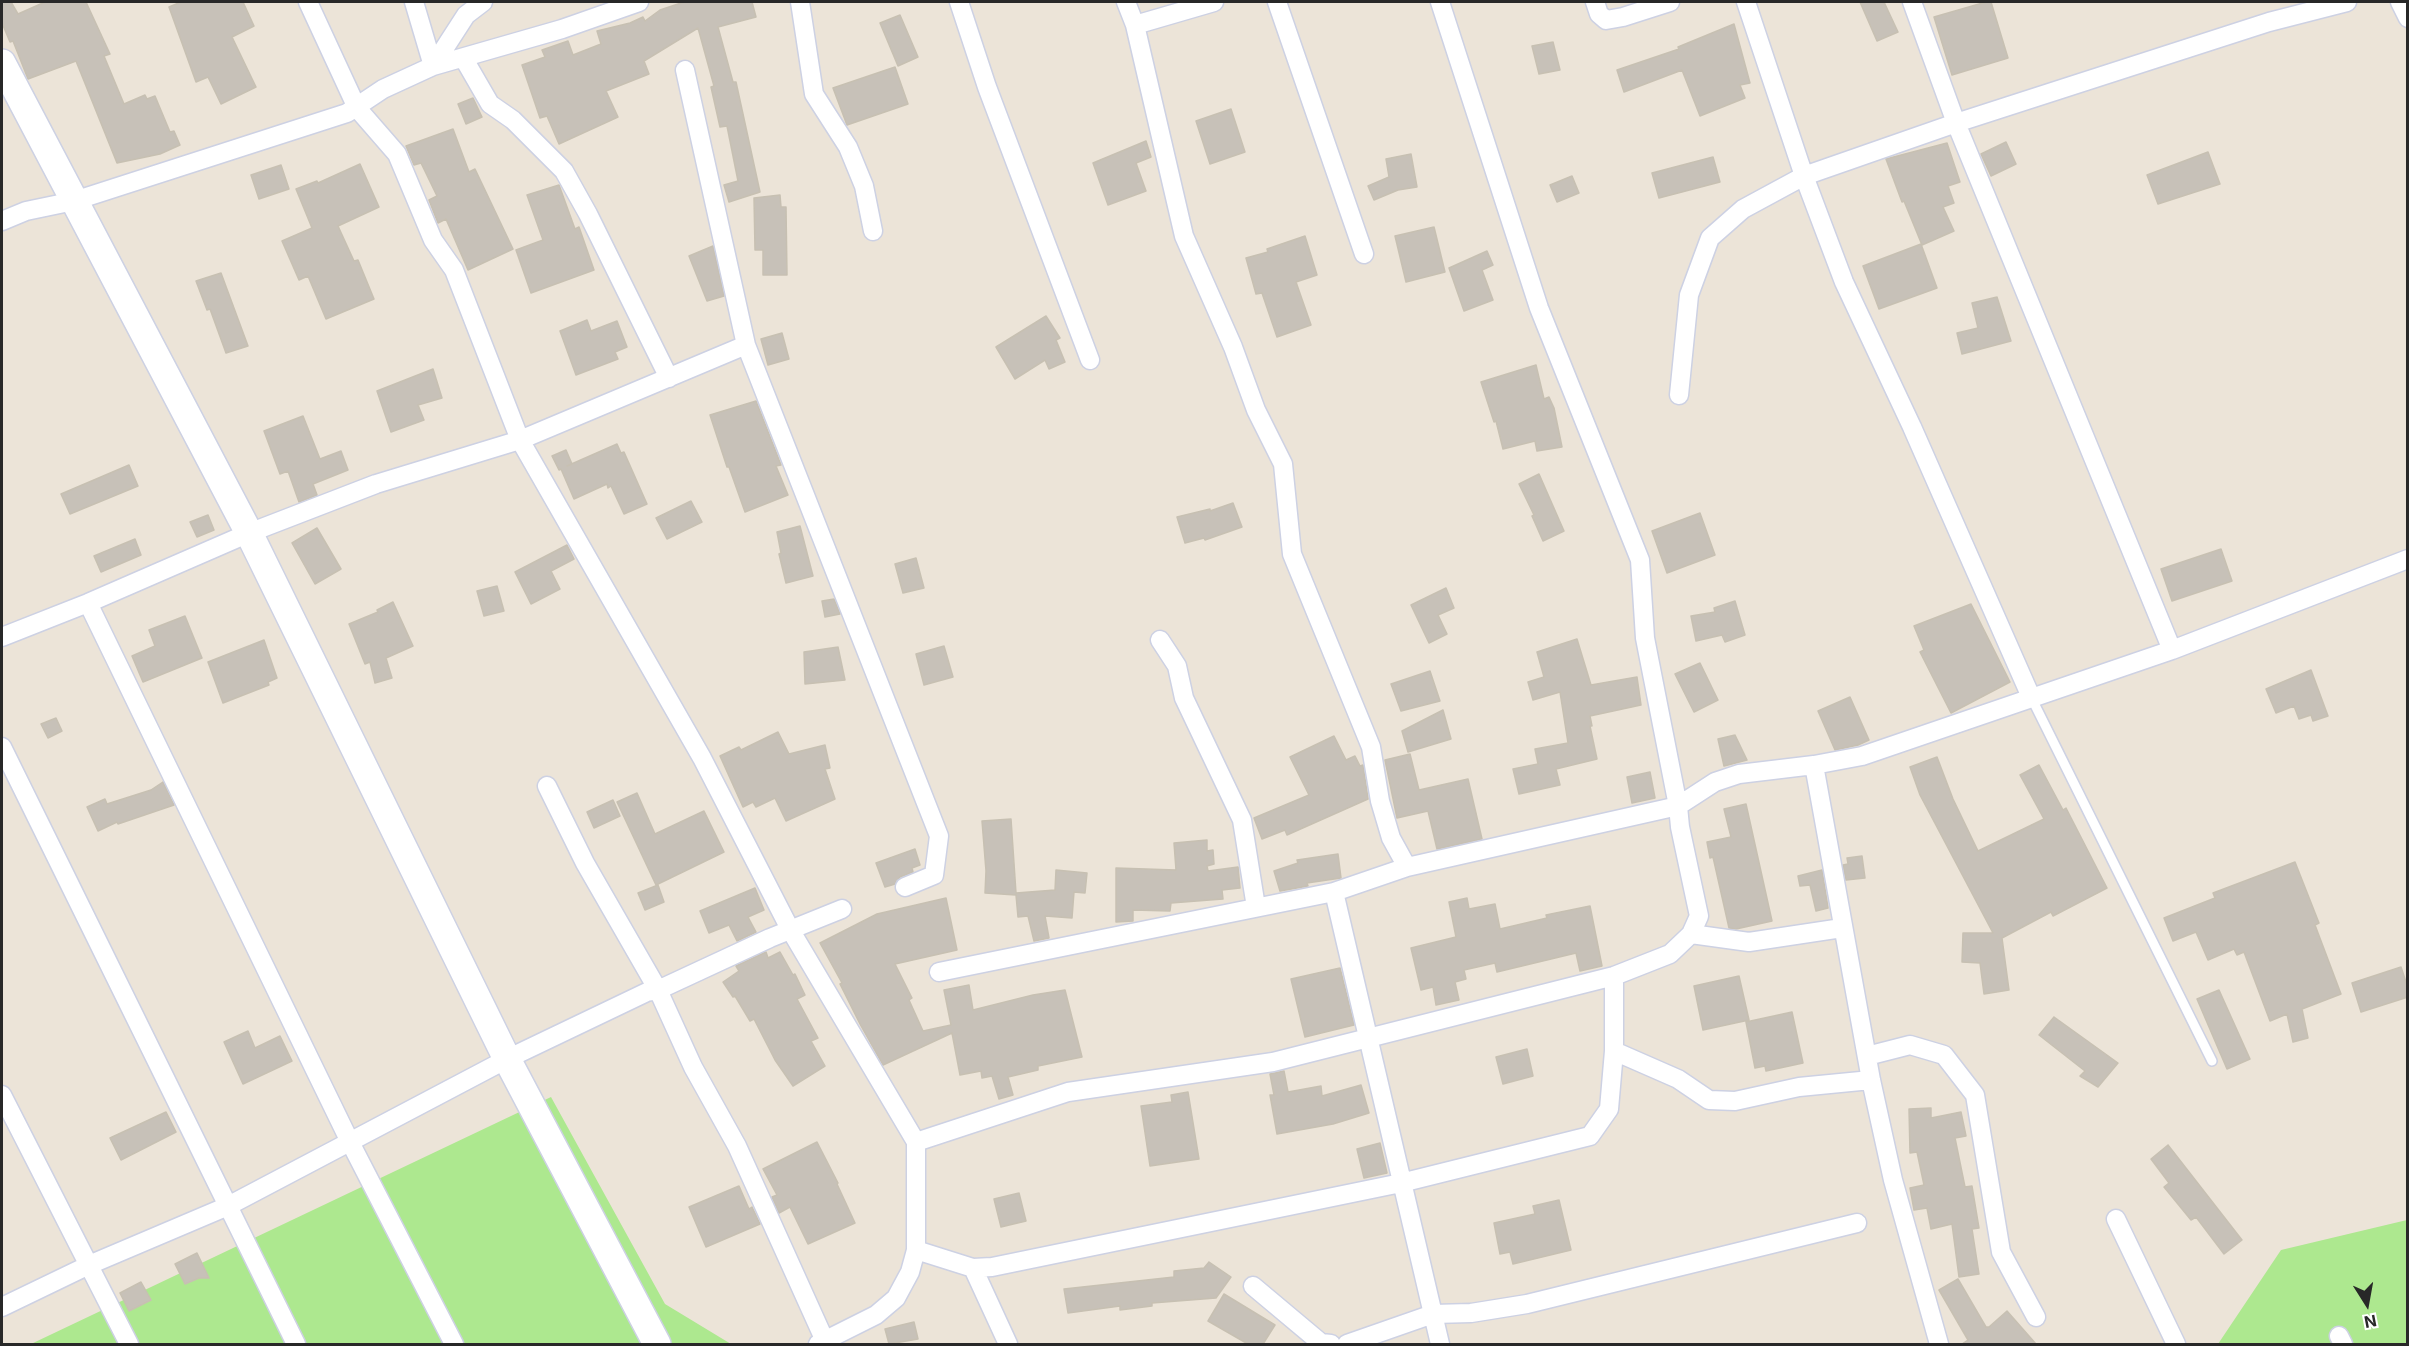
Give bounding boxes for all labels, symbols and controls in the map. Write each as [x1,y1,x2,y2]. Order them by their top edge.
north arrow [2337,1274,2397,1334]
text: N [2363,1311,2378,1333]

